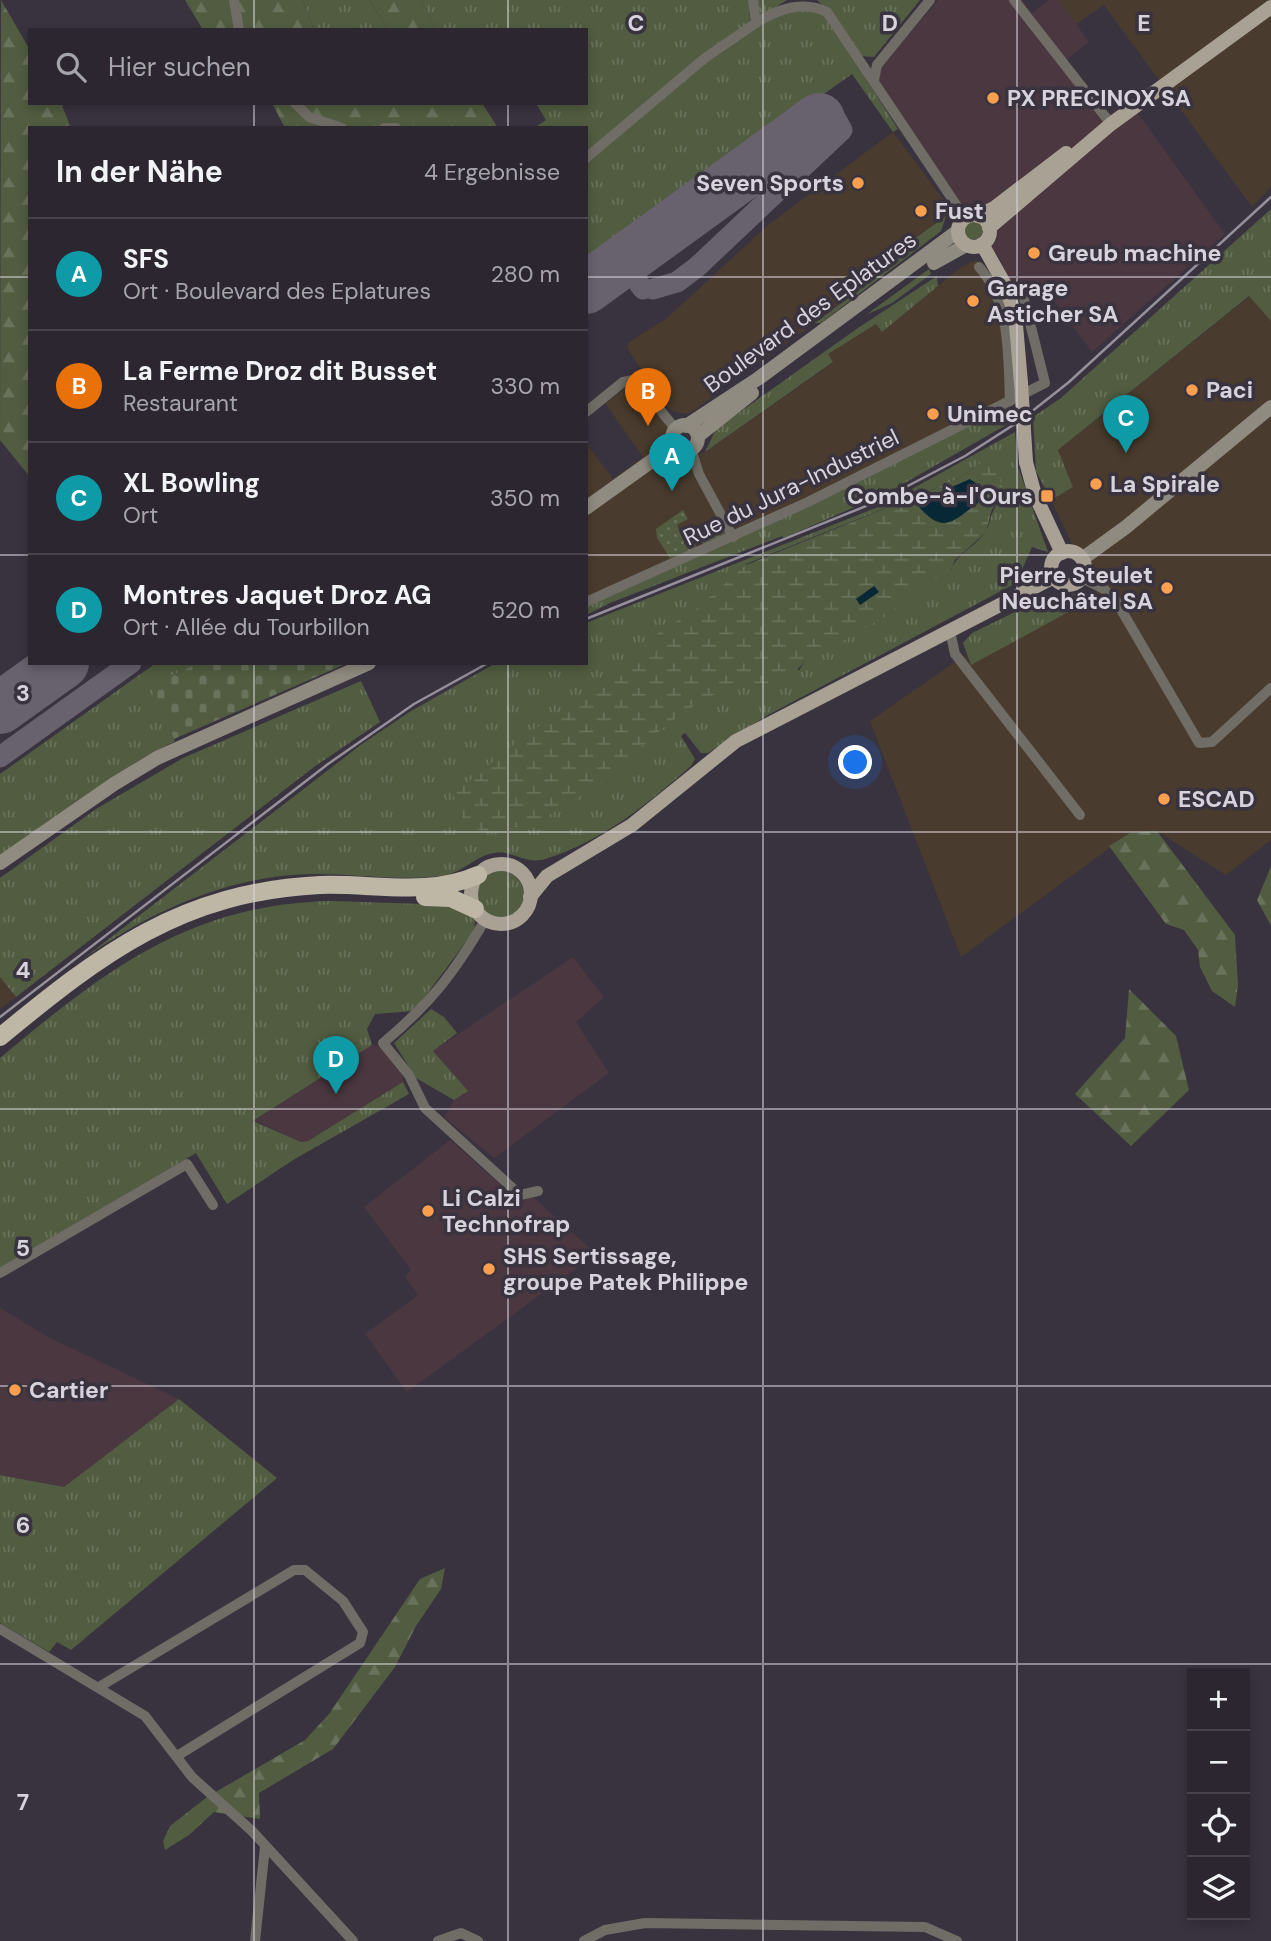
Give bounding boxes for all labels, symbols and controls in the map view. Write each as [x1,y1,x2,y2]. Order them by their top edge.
text: C [628,8,644,38]
text: D [882,8,898,38]
text: E [1137,8,1151,38]
search box [28,28,588,105]
icon: search [52,48,90,86]
text: Hier suchen [108,50,251,84]
place label: PX PRECINOX SA [1007,83,1191,113]
marker: PX PRECINOX SA [985,90,1001,106]
text: In der Nähe [56,152,223,191]
text: 4 Ergebnisse [424,157,560,187]
place label: Seven Sports [696,168,844,198]
marker: Seven Sports [850,175,866,191]
place label: Fust [935,196,984,226]
marker: Fust [913,203,929,219]
street label: Boulevard des Eplatures [698,225,922,399]
place label: Greub machine [1048,238,1221,268]
text: SFS [123,242,169,276]
marker: Greub machine [1026,245,1042,261]
text: A [71,259,87,289]
text: 280 m [491,259,560,289]
place label: Garage Asticher SA [987,273,1119,329]
text: Ort · Boulevard des Eplatures [123,276,431,306]
marker: Garage Asticher SA [965,293,981,309]
text: La Ferme Droz dit Busset [123,354,437,388]
pin: B [625,368,671,426]
text: B [72,371,86,401]
text: 330 m [490,371,560,401]
place label: Paci [1206,375,1253,405]
marker: Paci [1184,382,1200,398]
text: Restaurant [123,388,238,418]
pin: C [1103,395,1149,453]
place label: Unimec [947,399,1033,429]
marker: Unimec [925,406,941,422]
street label: Rue du Jura-Industriel [678,422,904,552]
pin: A [649,433,695,491]
text: XL Bowling [123,466,260,500]
place label: La Spirale [1110,469,1220,499]
marker: La Spirale [1088,476,1104,492]
place label: Combe-à-l'Ours [847,481,1033,511]
text: C [71,483,87,513]
text: 350 m [490,483,560,513]
marker: Combe-à-l'Ours [1039,488,1055,504]
text: Ort [123,500,158,530]
place label: Pierre Steulet Neuchâtel SA [999,560,1153,616]
text: Montres Jaquet Droz AG [123,578,432,612]
marker: Pierre Steulet Neuchâtel SA [1159,580,1175,596]
text: D [71,595,87,625]
text: 520 m [491,595,560,625]
text: Ort · Allée du Tourbillon [123,612,370,642]
text: 3 [16,678,30,708]
your location [838,745,872,779]
place label: ESCAD [1178,784,1255,814]
marker: ESCAD [1156,791,1172,807]
text: 4 [16,955,31,985]
pin: D [313,1036,359,1094]
place label: Li Calzi Technofrap [442,1183,570,1239]
marker: Li Calzi Technofrap [420,1203,436,1219]
text: 5 [16,1233,30,1263]
place label: SHS Sertissage, groupe Patek Philippe [503,1241,748,1297]
marker: SHS Sertissage, groupe Patek Philippe [481,1261,497,1277]
place label: Cartier [29,1375,108,1405]
marker: Cartier [7,1382,23,1398]
text: 6 [16,1510,30,1540]
map controls [1187,1668,1250,1920]
button: + [1187,1668,1250,1731]
button: − [1187,1731,1250,1794]
text: 7 [17,1787,29,1817]
button: locate [1187,1794,1250,1857]
button: layers [1187,1857,1250,1920]

